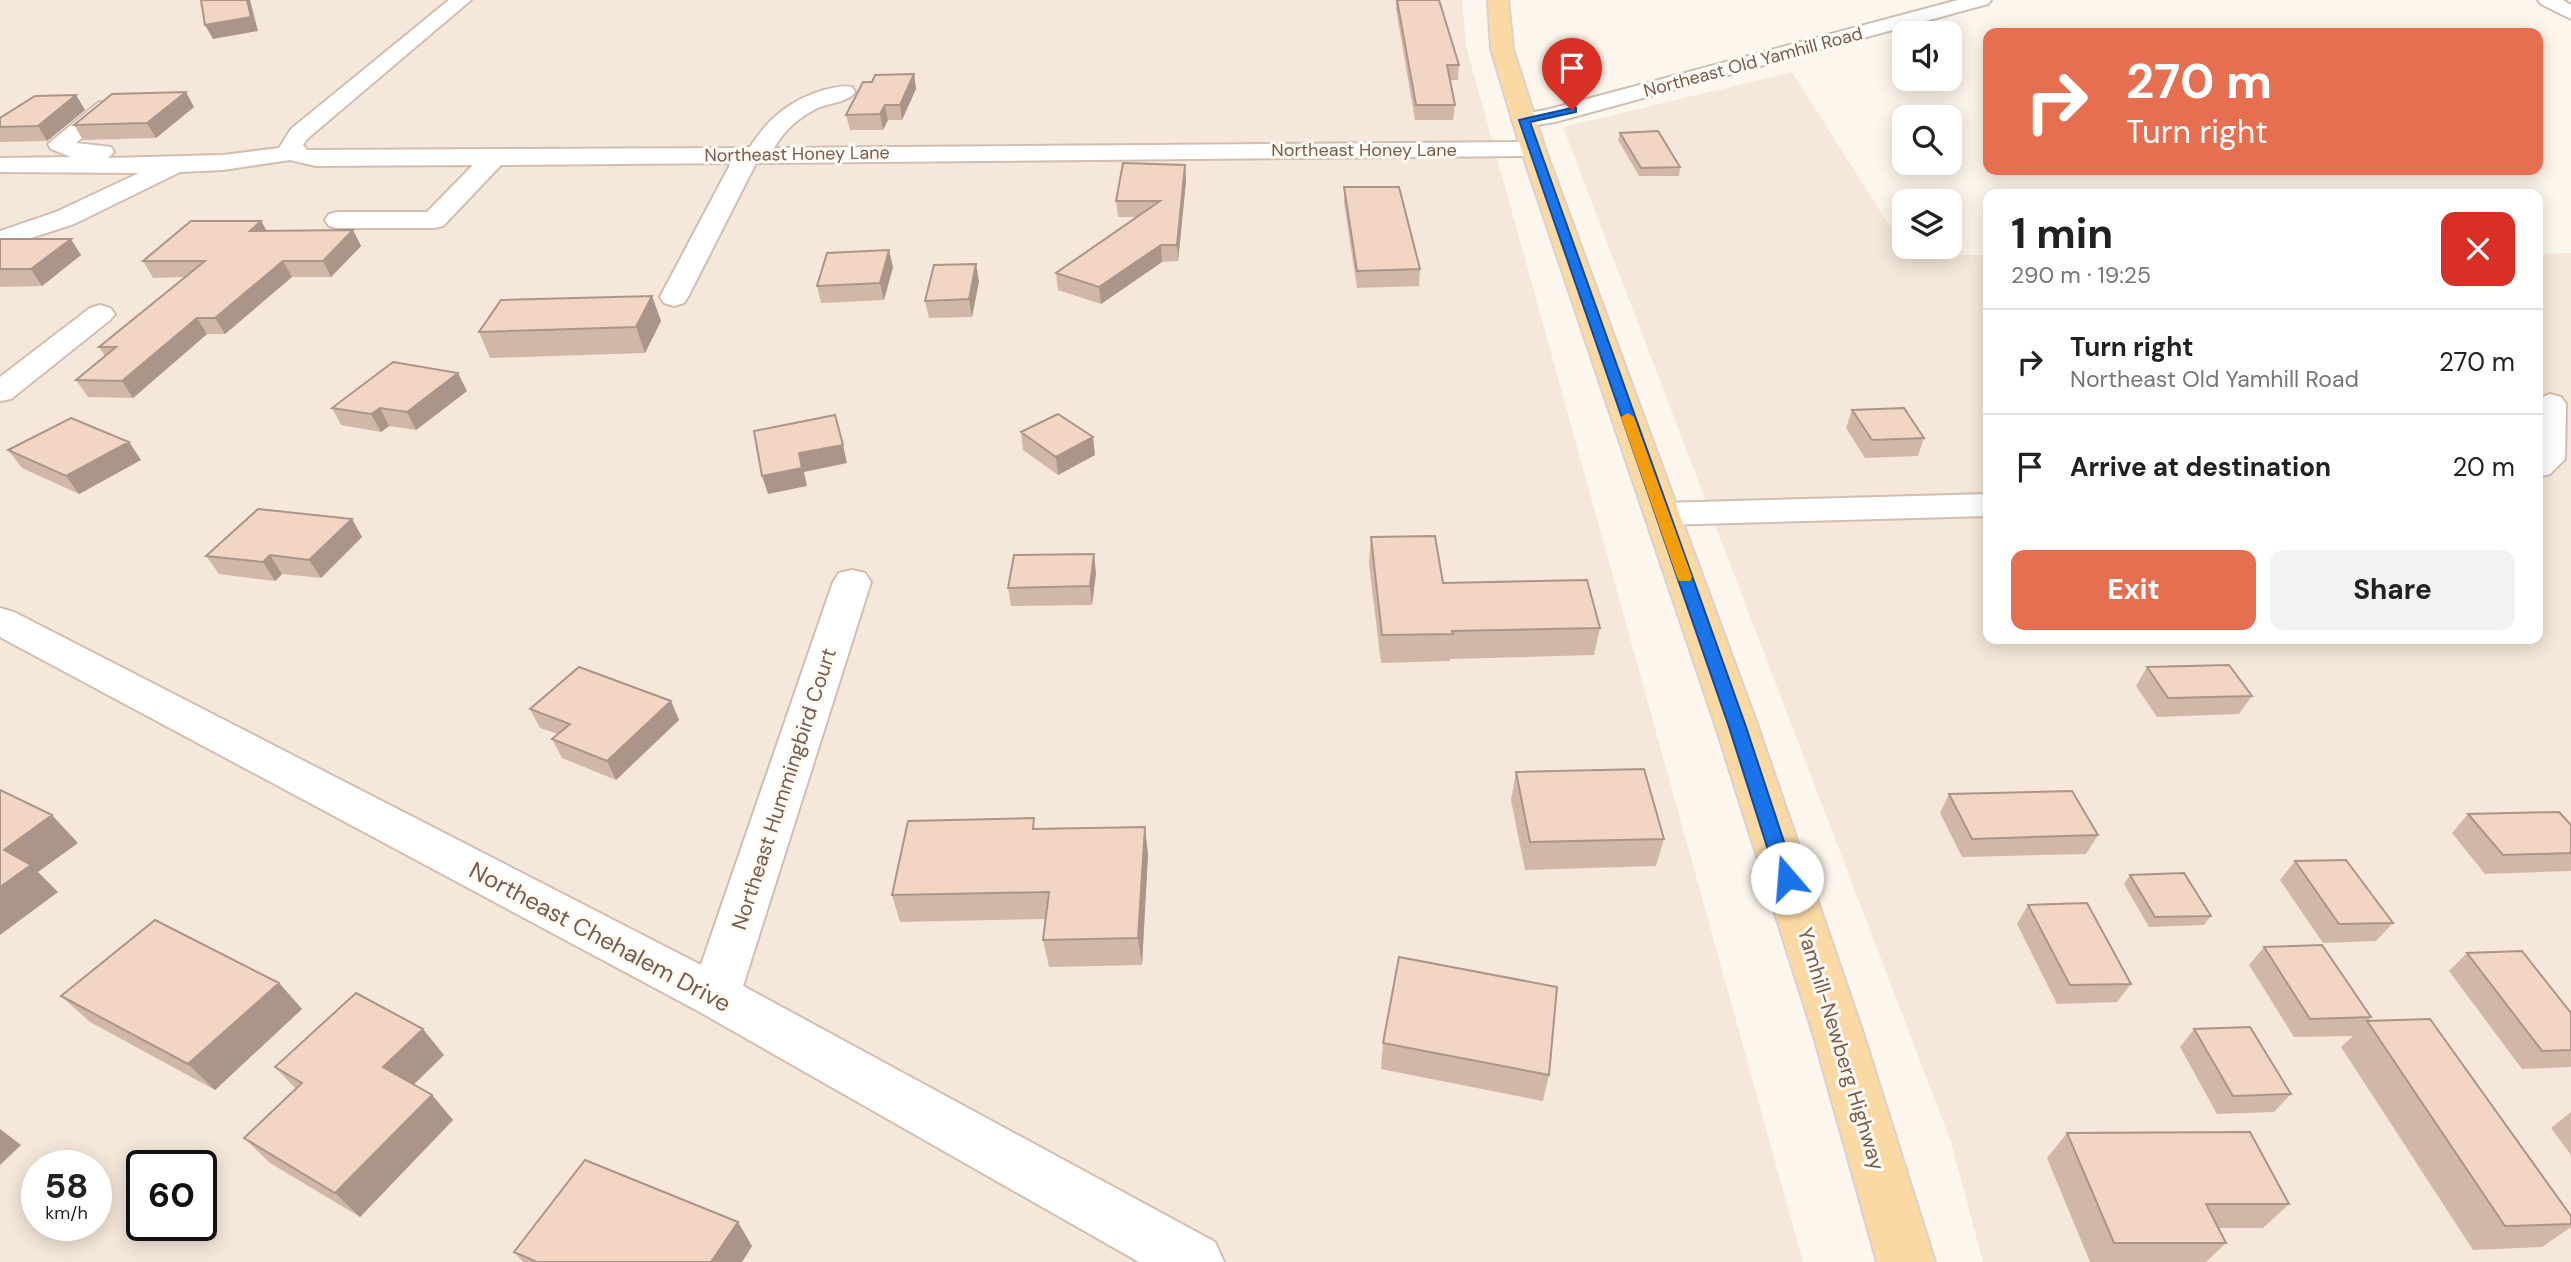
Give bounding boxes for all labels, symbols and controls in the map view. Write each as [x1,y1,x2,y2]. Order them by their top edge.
street label: Northeast Old Yamhill Road [1641,21,1865,103]
map controls [1892,21,1962,259]
button: sound [1892,21,1962,91]
pin [1542,38,1602,110]
icon: arrive [1553,49,1591,87]
text: 270 m [2126,49,2272,113]
icon: right [2011,56,2102,147]
button: search [1892,105,1962,175]
text: Turn right [2126,111,2268,153]
street label: Northeast Honey Lane [1271,138,1457,162]
street label: Northeast Honey Lane [704,140,890,168]
button: layers [1892,189,1962,259]
text: 1 min [2011,206,2113,261]
button: close [2441,212,2515,286]
text: 290 m · 19:25 [2011,260,2151,290]
text: Turn right [2070,330,2194,364]
icon: right [2011,343,2049,381]
text: 270 m [2439,345,2515,379]
text: Northeast Old Yamhill Road [2070,364,2359,394]
icon: arrive [2011,448,2049,486]
text: Arrive at destination [2070,450,2331,484]
text: 20 m [2452,450,2515,484]
button: Exit [2011,550,2256,630]
button: Share [2270,550,2515,630]
street label: Northeast Hummingbird Court [725,645,843,933]
position arrow [1750,841,1824,915]
street label: Northeast Chehalem Drive [464,854,736,1019]
street label: Yamhill-Newberg Highway [1791,924,1891,1174]
speed limit sign: 60 [126,1150,217,1241]
text: 58 [45,1163,88,1209]
text: km/h [45,1201,88,1225]

